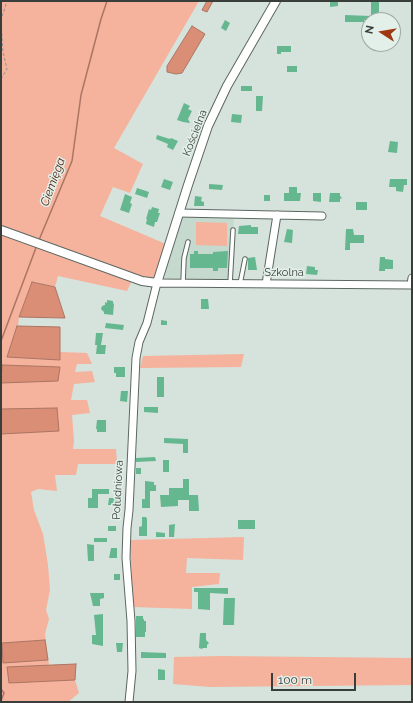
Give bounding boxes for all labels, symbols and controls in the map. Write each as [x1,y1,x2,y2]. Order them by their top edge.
north arrow [361,12,401,52]
text: N [363,24,377,35]
street label: Kościelna [180,108,210,158]
water label: Ciemięga [38,156,68,208]
street label: Szkolna [264,266,304,280]
street label: Południowa [110,460,126,520]
scale bar [273,665,358,691]
text: 100 m [278,673,312,687]

